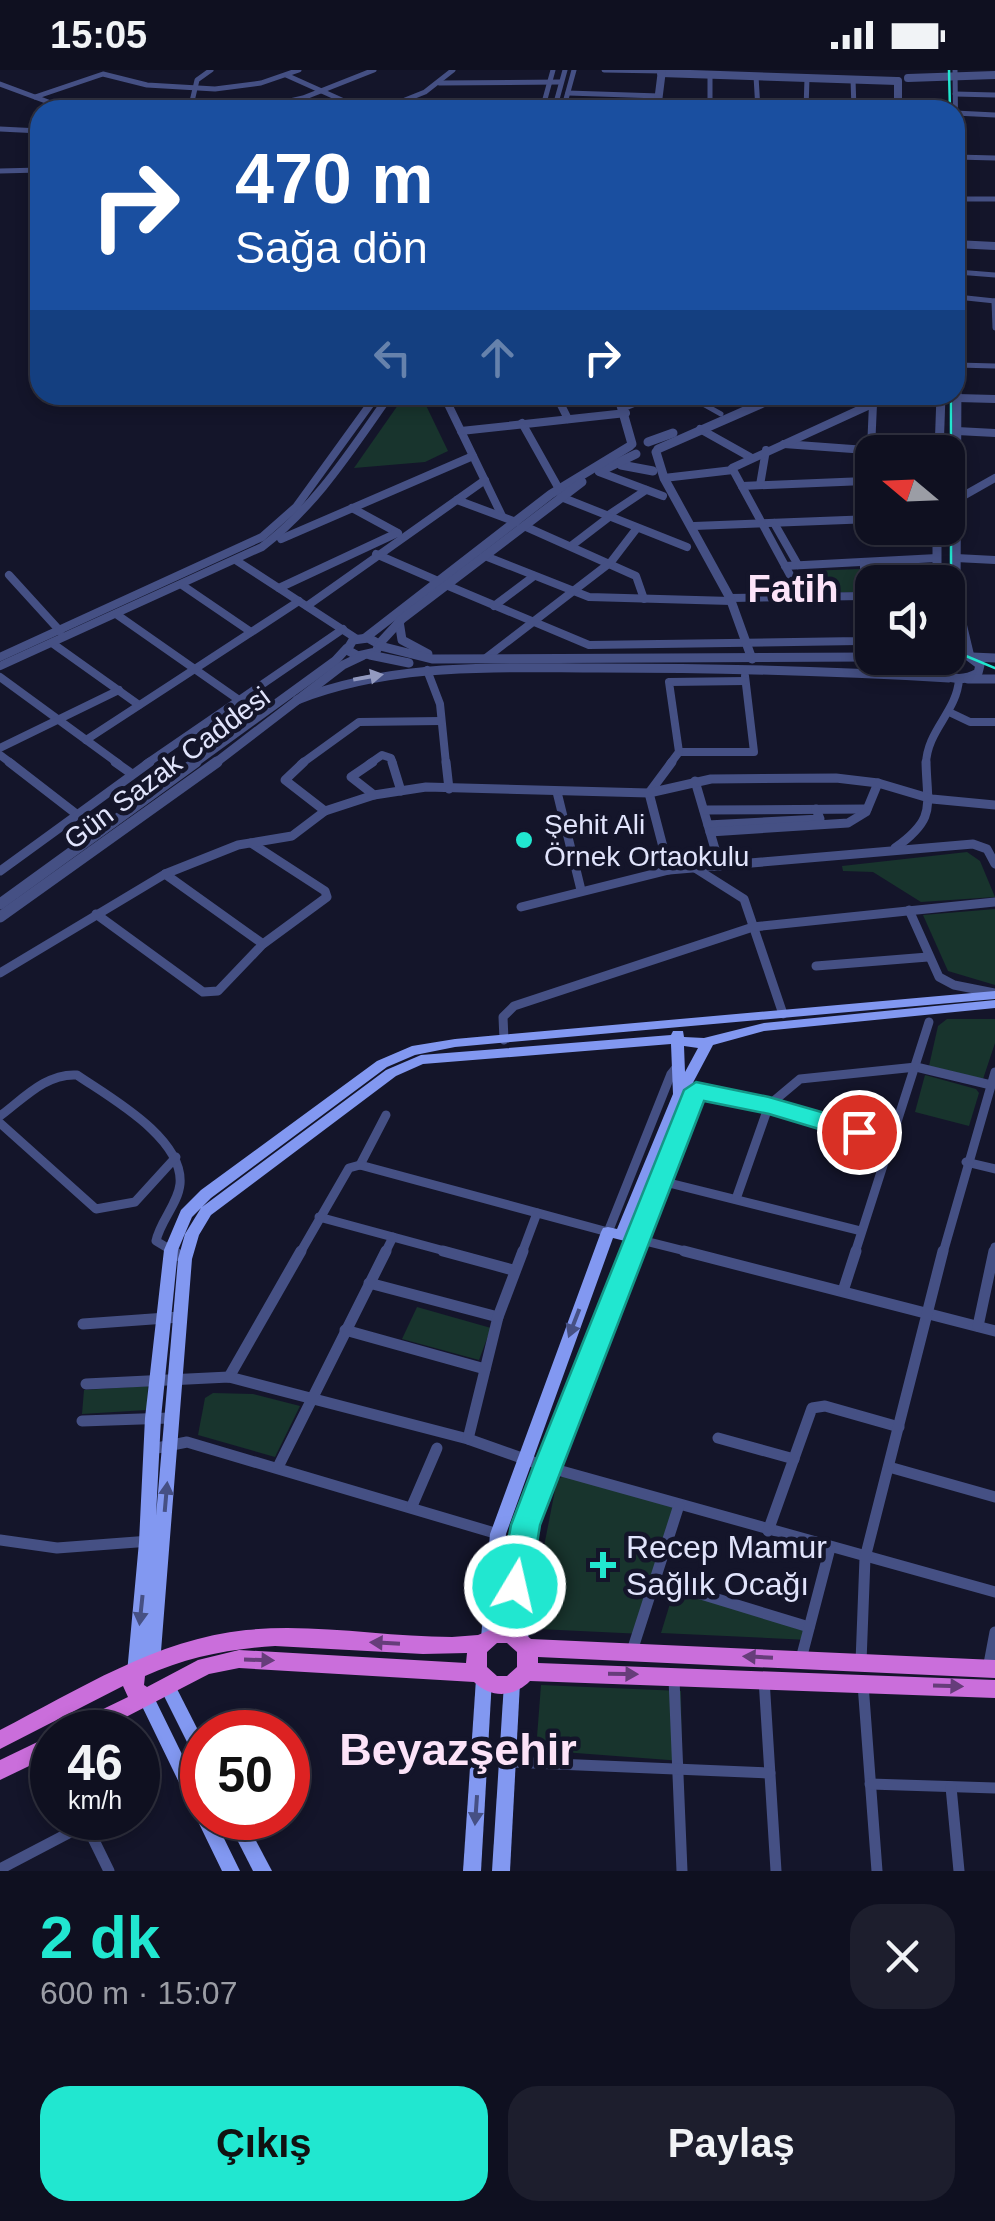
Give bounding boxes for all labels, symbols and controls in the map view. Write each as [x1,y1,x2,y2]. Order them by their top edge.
text: 15:05 [50,14,147,56]
icon: right [70,140,200,270]
text: 470 m [235,140,433,218]
text: Sağa dön [235,222,428,273]
icon: left [365,330,420,385]
icon: ahead [470,330,525,385]
icon: right [575,330,630,385]
north arrow [855,435,965,545]
map controls [855,435,965,675]
button: sound [855,565,965,675]
district label: Fatih [748,568,838,610]
one-way arrow [353,669,385,684]
street label: Gün Sazak Caddesi [58,681,276,855]
place label: Şehit Ali Örnek Ortaokulu [544,809,749,872]
marker: Şehit Ali Örnek Ortaokulu [513,829,535,851]
pin [817,1090,902,1175]
icon: arrive [832,1105,887,1160]
one-way arrow [566,1308,581,1338]
one-way arrow [159,1481,175,1512]
place label: Recep Mamur Sağlık Ocağı [626,1529,827,1602]
position arrow [463,1534,567,1638]
marker: Recep Mamur Sağlık Ocağı [590,1552,616,1578]
one-way arrow [132,1595,148,1627]
one-way arrow [368,1635,400,1651]
one-way arrow [741,1649,773,1665]
one-way arrow [243,1652,275,1668]
one-way arrow [608,1667,640,1683]
one-way arrow [933,1679,965,1695]
speed limit sign: 50 [180,1710,310,1840]
district label: Beyazşehir [339,1724,577,1775]
text: 46 [67,1735,123,1791]
text: km/h [68,1786,122,1814]
one-way arrow [468,1795,484,1826]
text: 2 dk [40,1904,160,1971]
button: close [850,1904,955,2009]
text: 600 m · 15:07 [40,1975,237,2011]
button: Çıkış [40,2086,488,2201]
button: Paylaş [508,2086,955,2201]

